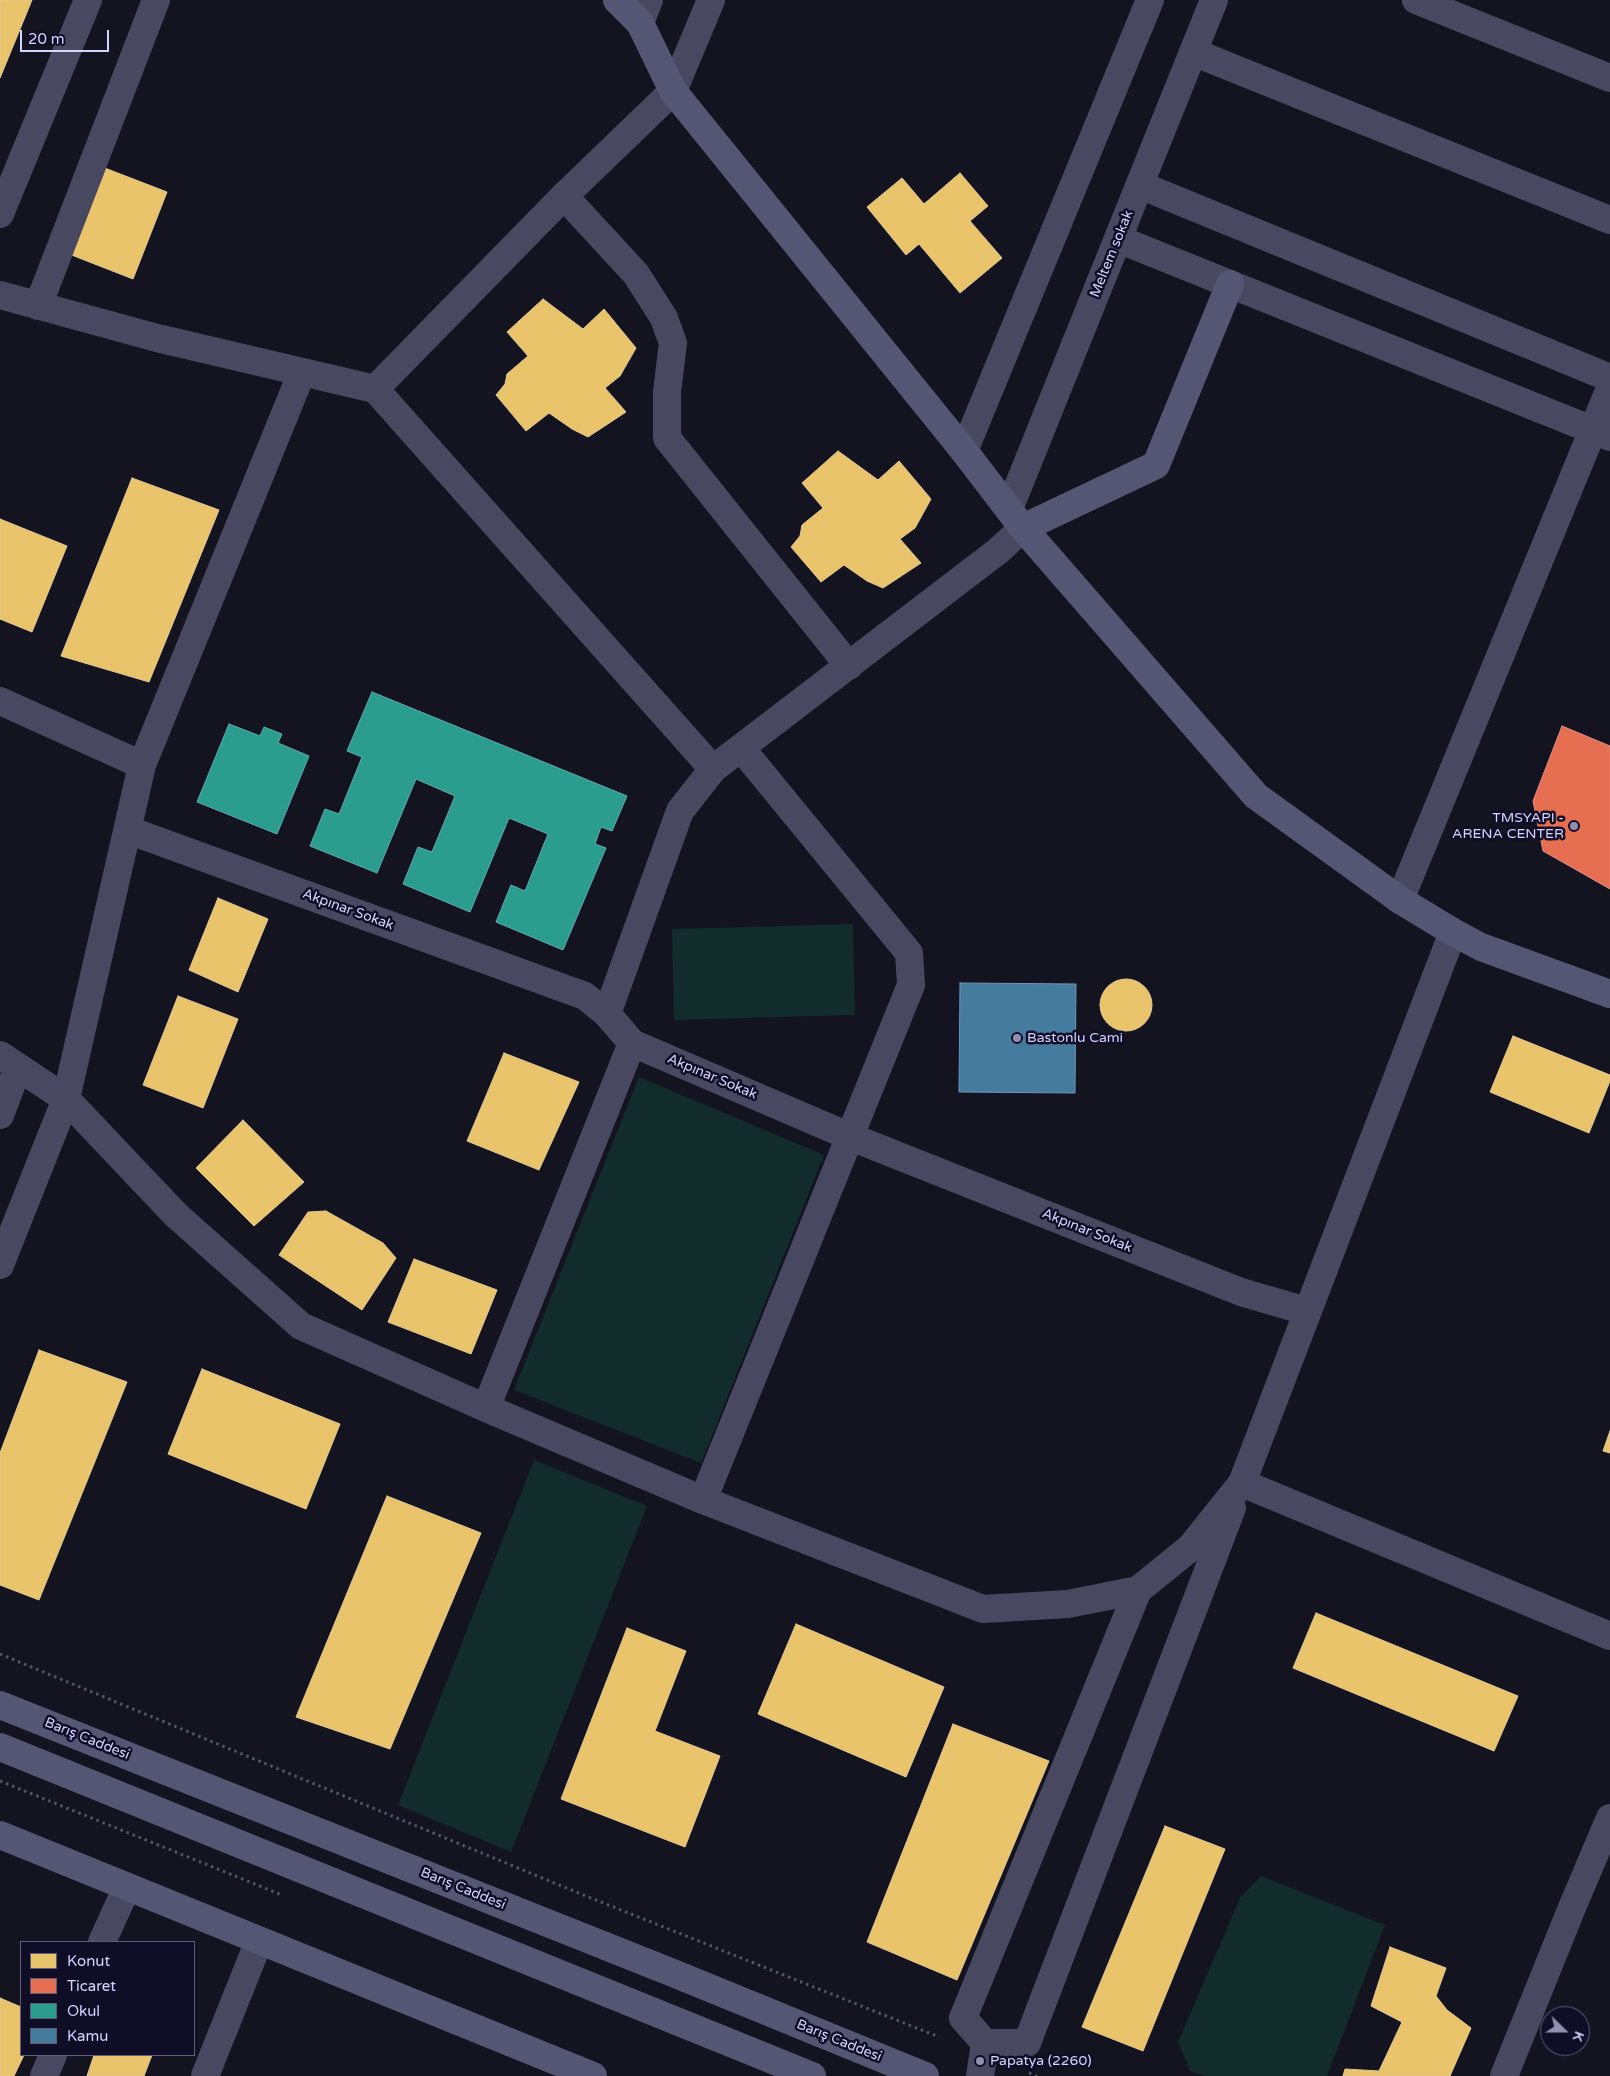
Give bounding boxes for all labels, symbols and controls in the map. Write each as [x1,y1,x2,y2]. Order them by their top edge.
scale bar [22,20,111,52]
text: 20 m [28,30,65,48]
street label: Meltem sokak [1087,208,1137,300]
place label: TMSYAPI - ARENA CENTER [1452,810,1564,842]
marker: TMSYAPI - ARENA CENTER [1568,820,1580,832]
street label: Akpınar Sokak [300,886,396,934]
place label: Bastonlu Cami [1027,1030,1123,1046]
marker: Bastonlu Cami [1011,1032,1023,1044]
street label: Akpınar Sokak [665,1051,759,1103]
street label: Akpınar Sokak [1039,1205,1135,1257]
street label: Barış Caddesi [42,1714,132,1764]
street label: Barış Caddesi [418,1864,508,1914]
legend [20,1941,195,2056]
text: Konut [67,1952,110,1970]
text: Ticaret [67,1977,116,1995]
text: Okul [67,2002,100,2020]
north arrow [1540,2006,1590,2056]
street label: Barış Caddesi [794,2016,884,2066]
text: Kamu [67,2027,108,2045]
text: K [1569,2029,1588,2044]
place label: Papatya (2260) [990,2053,1092,2069]
marker: Papatya (2260) [974,2055,986,2067]

